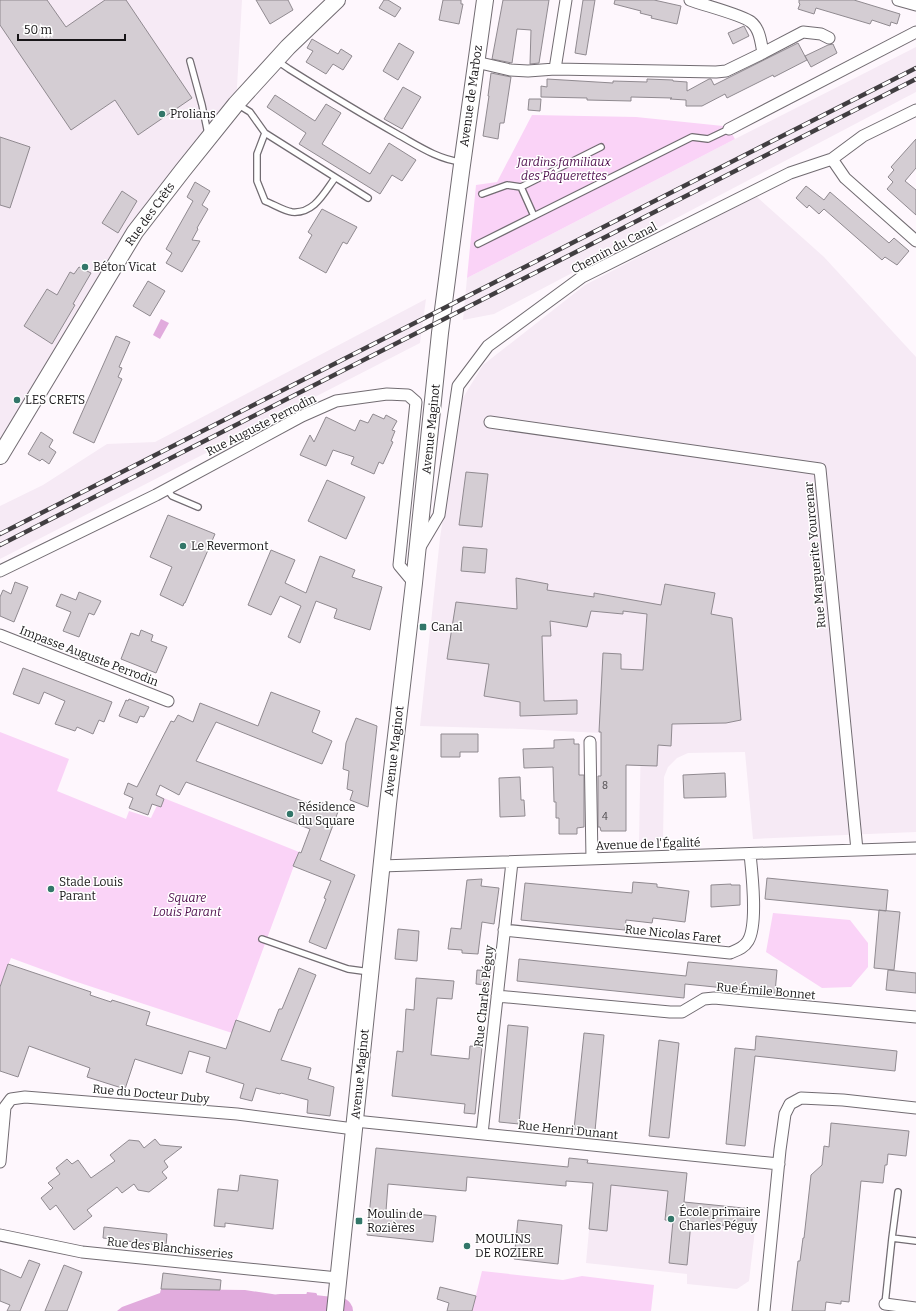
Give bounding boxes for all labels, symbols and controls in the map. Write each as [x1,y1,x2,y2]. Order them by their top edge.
scale bar [18,16,125,42]
text: 50 m [24,23,53,37]
street label: Avenue de Marboz [457,44,485,148]
place label: Prolians [170,107,216,121]
marker: Prolians [157,109,167,119]
park label: Jardins familiaux des Pâquerettes [516,155,611,183]
street label: Rue des Crêts [122,179,178,248]
street label: Chemin du Canal [569,219,660,276]
place label: Béton Vicat [93,260,157,274]
marker: Béton Vicat [80,262,90,272]
street label: Avenue Maginot [419,383,443,475]
street label: Rue Auguste Perrodin [204,391,319,459]
place label: LES CRETS [25,393,85,407]
marker: LES CRETS [12,395,22,405]
street label: Rue Marguerite Yourcenar [802,481,828,629]
place label: Le Revermont [191,539,269,553]
marker: Le Revermont [178,541,188,551]
place label: Canal [431,620,463,634]
marker: Canal [418,622,428,632]
street label: Impasse Auguste Perrodin [18,623,161,689]
street label: Avenue Maginot [382,705,407,797]
house number: 8 [602,780,608,792]
place label: Résidence du Square [298,800,355,828]
marker: Résidence du Square [285,809,295,819]
house number: 4 [602,811,608,823]
street label: Avenue de l'Égalité [595,834,701,853]
place label: Stade Louis Parant [59,875,123,903]
marker: Stade Louis Parant [46,884,56,894]
park label: Square Louis Parant [153,891,222,919]
street label: Rue Nicolas Faret [624,922,723,946]
street label: Rue Charles Péguy [472,944,496,1048]
street label: Rue Émile Bonnet [716,979,817,1002]
street label: Avenue Maginot [348,1028,372,1120]
street label: Rue du Docteur Duby [92,1082,211,1106]
street label: Rue Henri Dunant [517,1118,619,1142]
place label: École primaire Charles Péguy [679,1204,761,1233]
place label: Moulin de Rozières [367,1207,423,1235]
marker: École primaire Charles Péguy [666,1214,676,1224]
marker: Moulin de Rozières [354,1216,364,1226]
place label: MOULINS DE ROZIERE [475,1232,544,1260]
street label: Rue des Blanchisseries [106,1234,234,1262]
marker: MOULINS DE ROZIERE [462,1241,472,1251]

